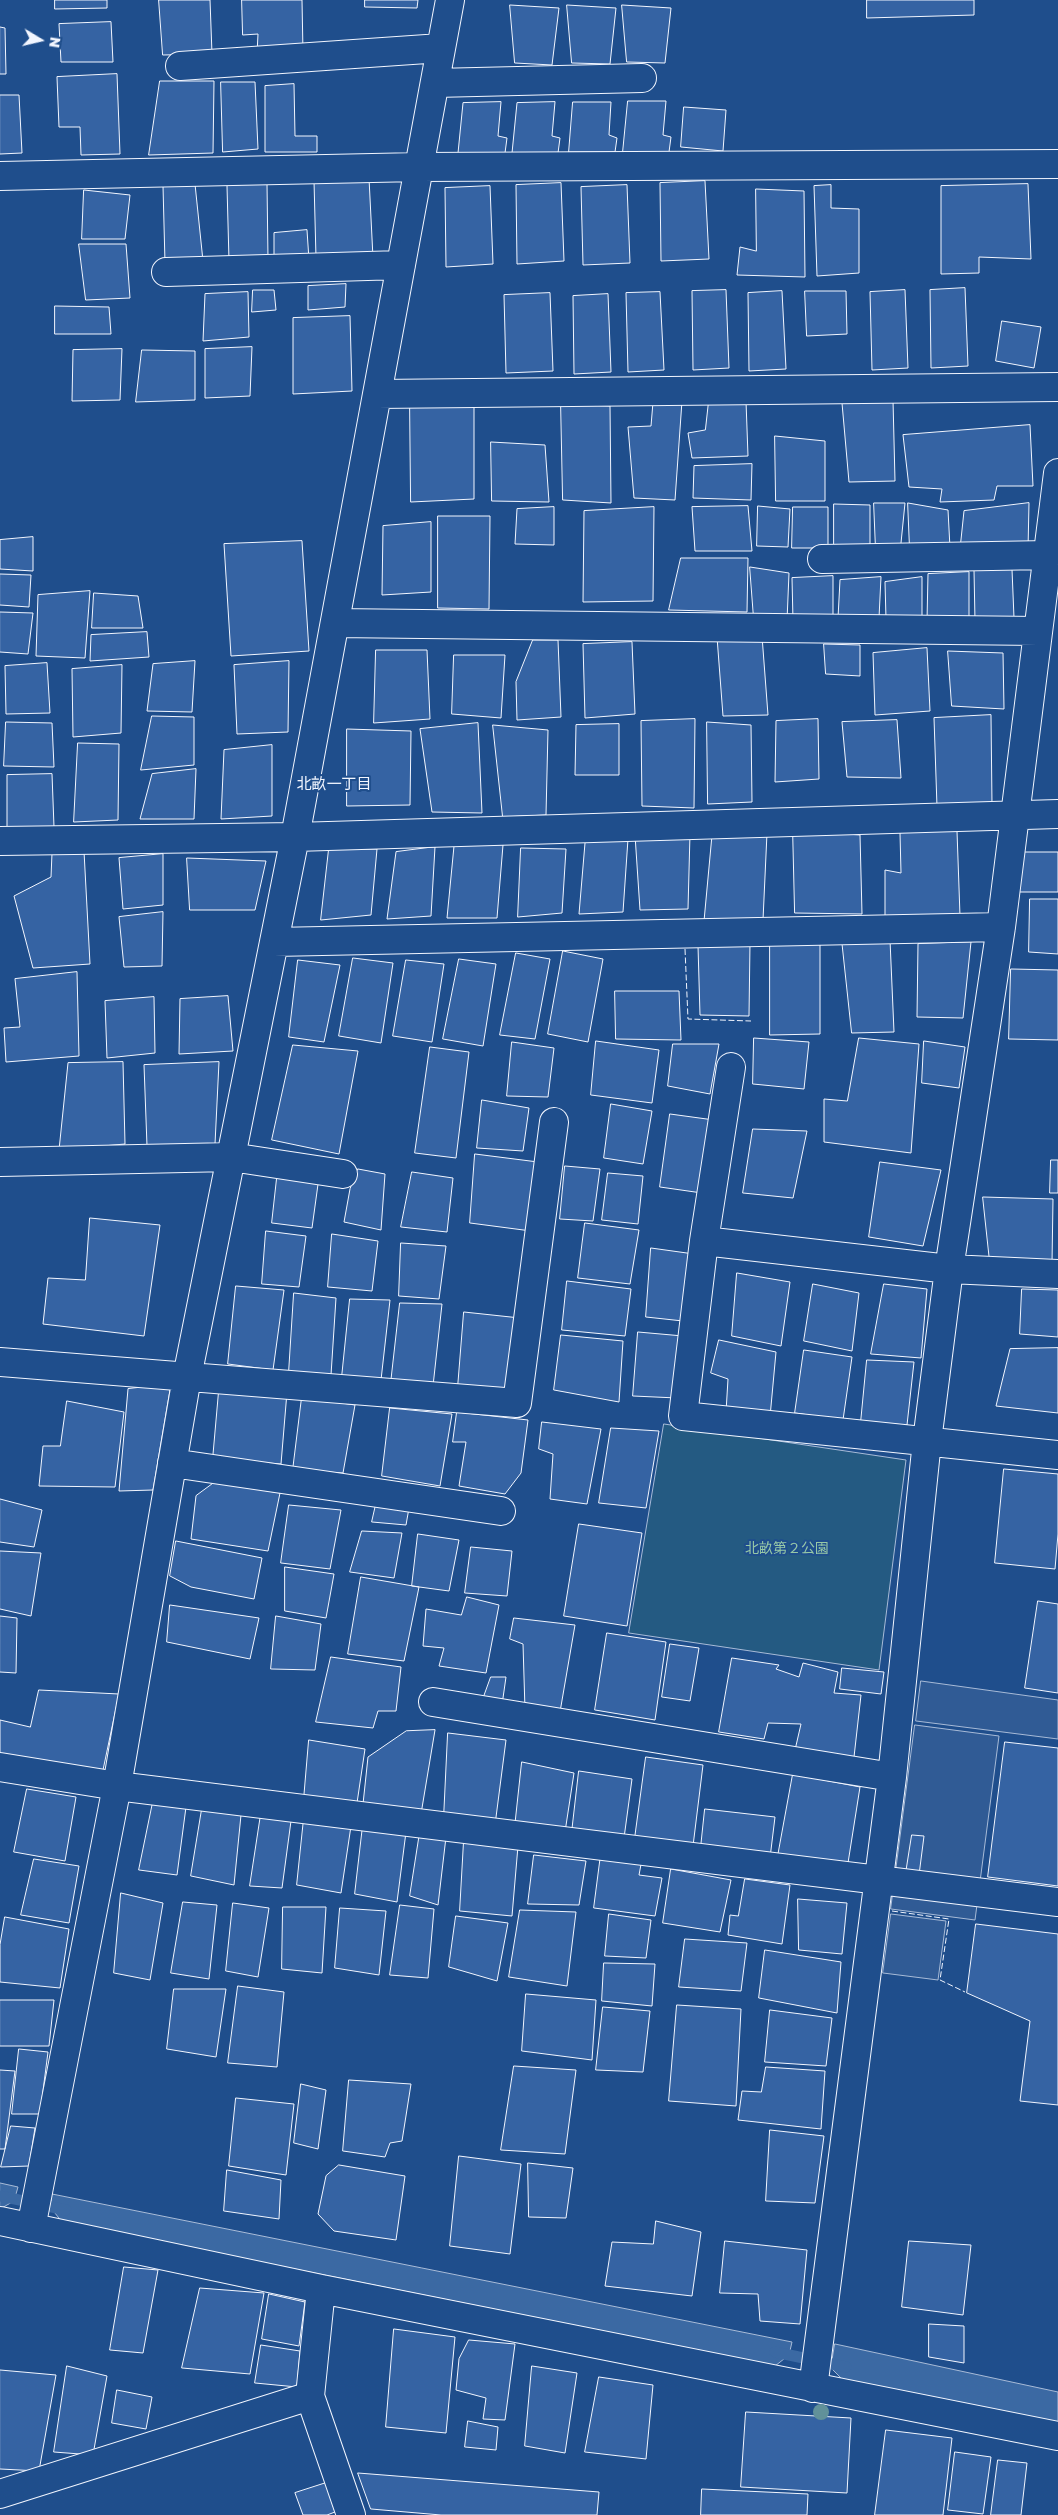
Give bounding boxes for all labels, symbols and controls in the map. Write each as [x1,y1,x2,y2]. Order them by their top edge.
north arrow [15,15,65,65]
text: N [46,36,65,49]
district label: 北畝一丁目 [297,775,371,793]
park label: 北畝第２公園 [745,1541,829,1557]

